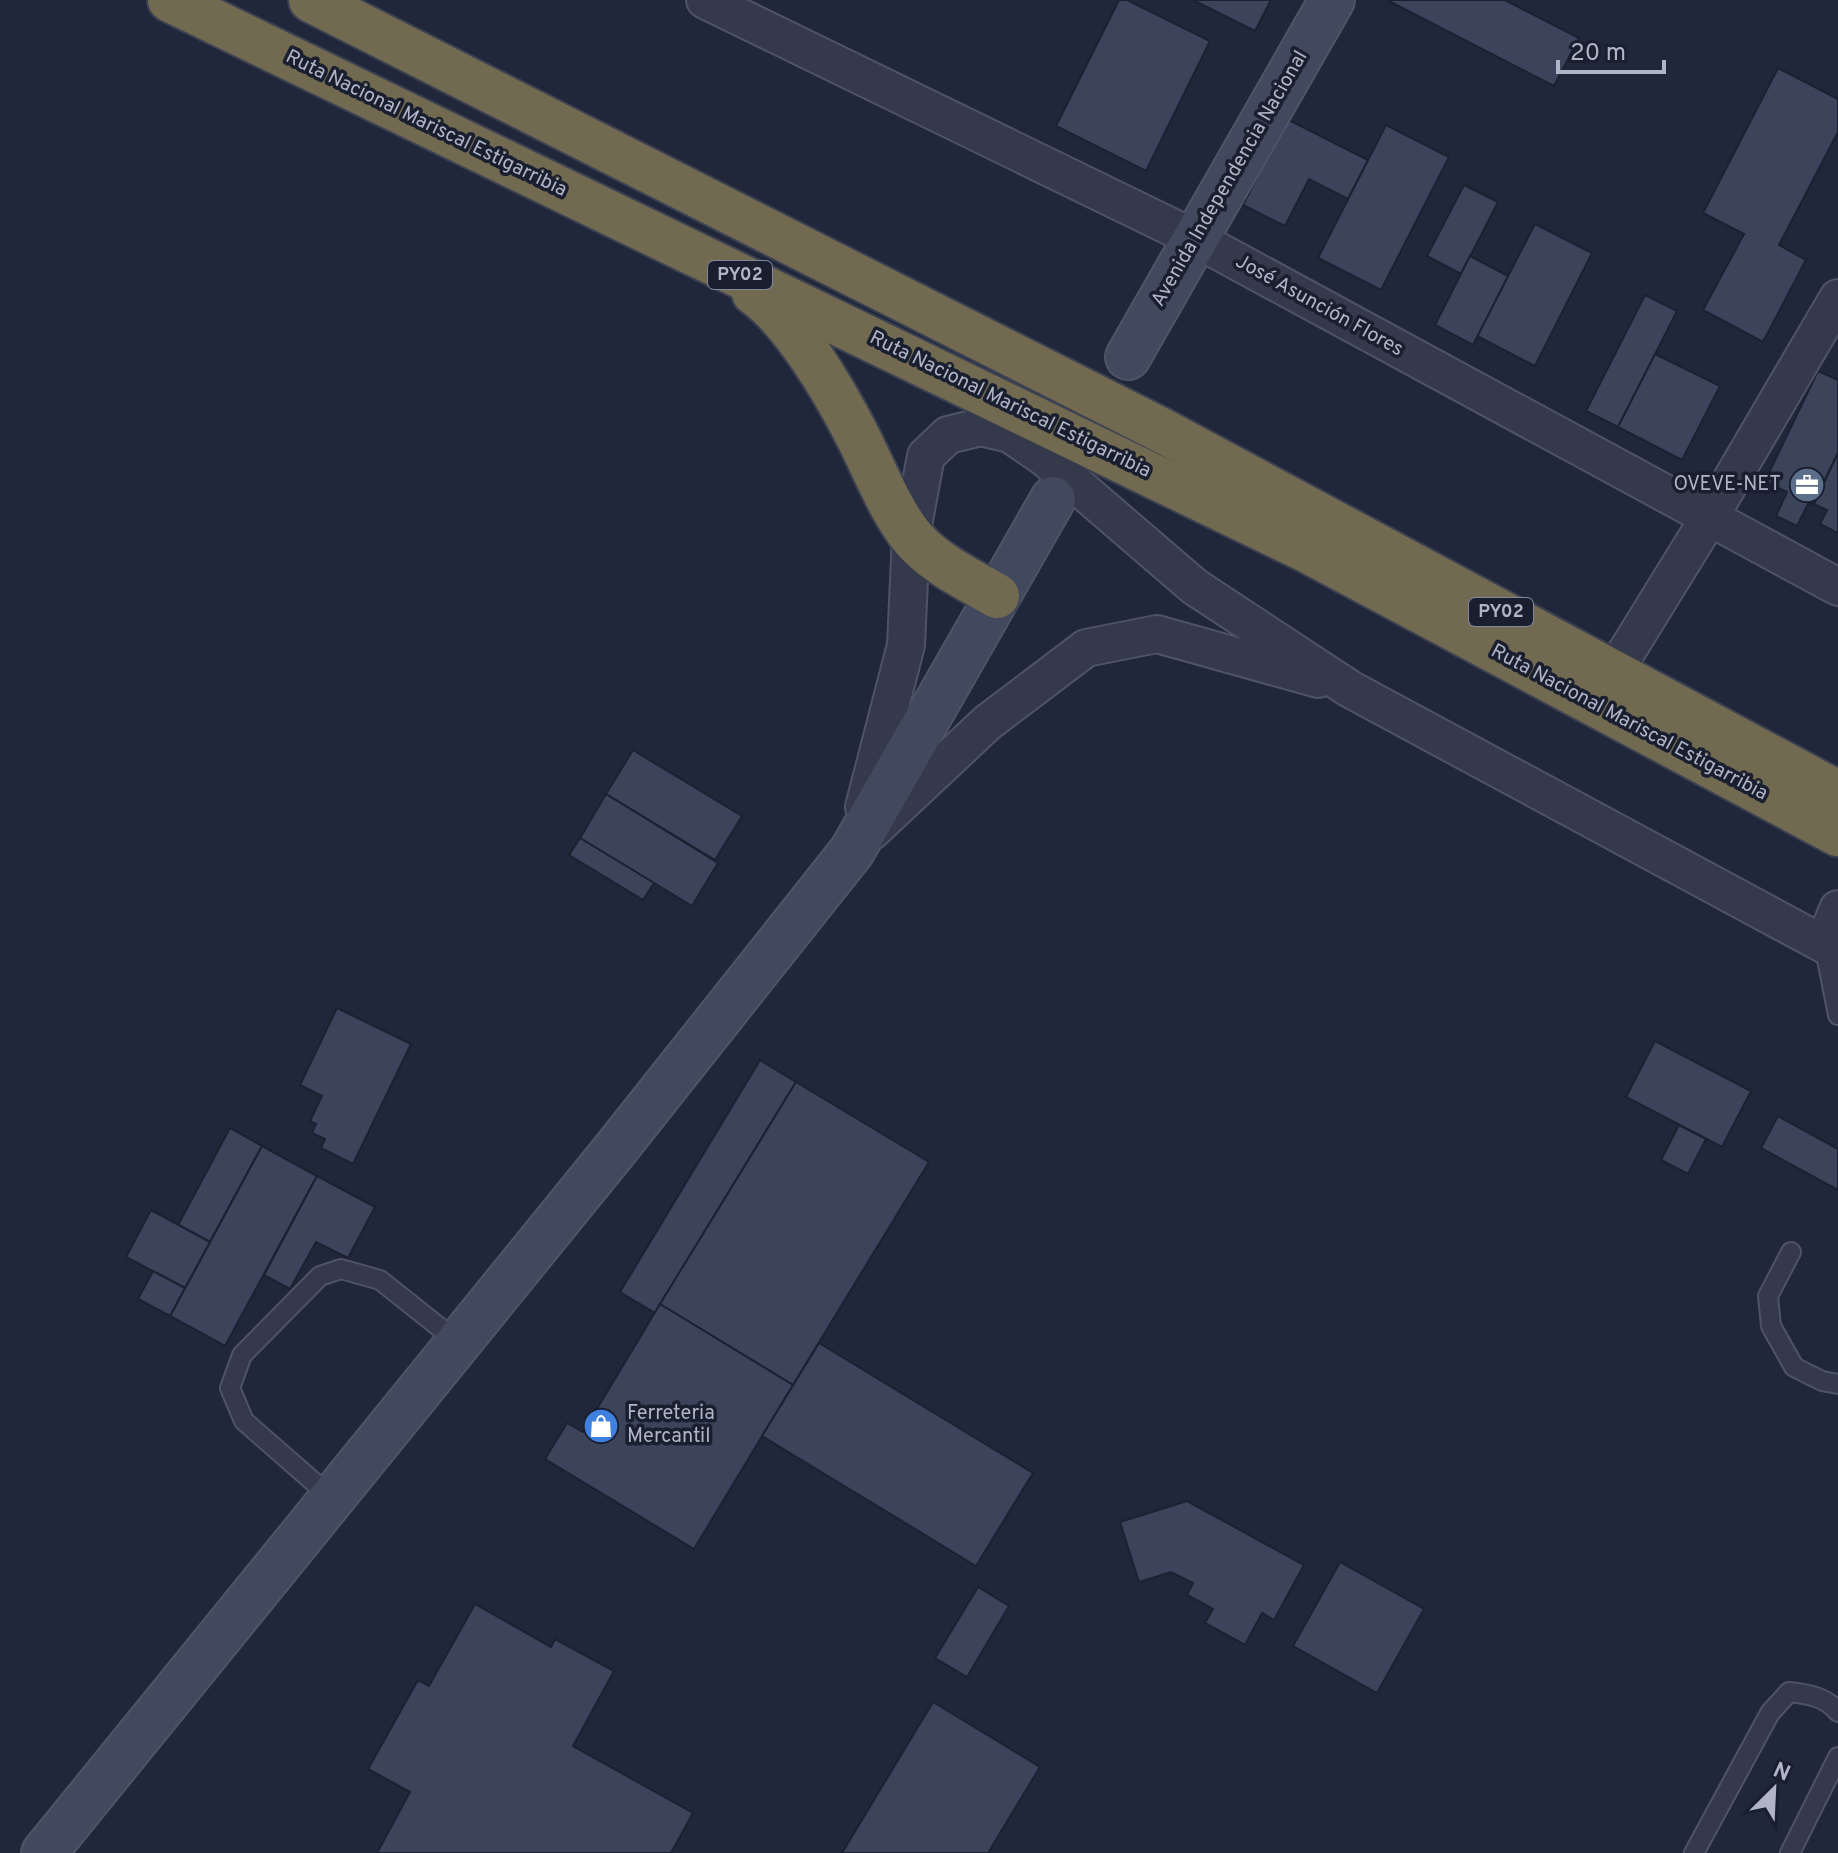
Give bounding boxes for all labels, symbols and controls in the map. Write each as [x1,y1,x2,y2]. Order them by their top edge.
scale bar [1558,24,1664,74]
text: 20 m [1570,39,1626,69]
street label: Ruta Nacional Mariscal Estigarribia [281,44,571,204]
street label: Avenida Independencia Nacional [1146,46,1314,312]
street label: José Asunción Flores [1230,249,1408,363]
road number: PY02 [708,261,772,289]
street label: Ruta Nacional Mariscal Estigarribia [865,325,1155,485]
office icon: OVEVE-NET [1788,466,1826,504]
place label: OVEVE-NET [1673,472,1781,498]
road number: PY02 [1469,598,1533,626]
street label: Ruta Nacional Mariscal Estigarribia [1486,639,1772,807]
place label: Ferreteria Mercantil [627,1401,715,1450]
shop icon: Ferreteria Mercantil [582,1407,620,1445]
north arrow [1734,1749,1814,1829]
text: N [1768,1757,1794,1789]

